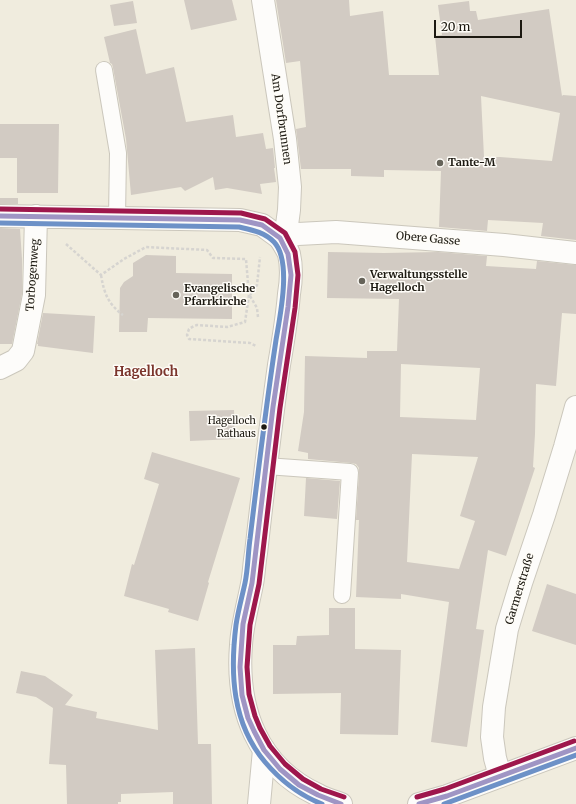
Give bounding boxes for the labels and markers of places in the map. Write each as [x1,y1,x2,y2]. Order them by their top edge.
place label: Tante-M [448,156,495,170]
marker: Tante-M [435,158,445,168]
place label: Verwaltungsstelle Hagelloch [370,268,467,294]
marker: Verwaltungsstelle Hagelloch [357,276,367,286]
place label: Evangelische Pfarrkirche [184,282,255,308]
marker: Evangelische Pfarrkirche [171,290,181,300]
place label: Hagelloch Rathaus [208,415,256,438]
marker: Hagelloch Rathaus [259,422,269,432]

